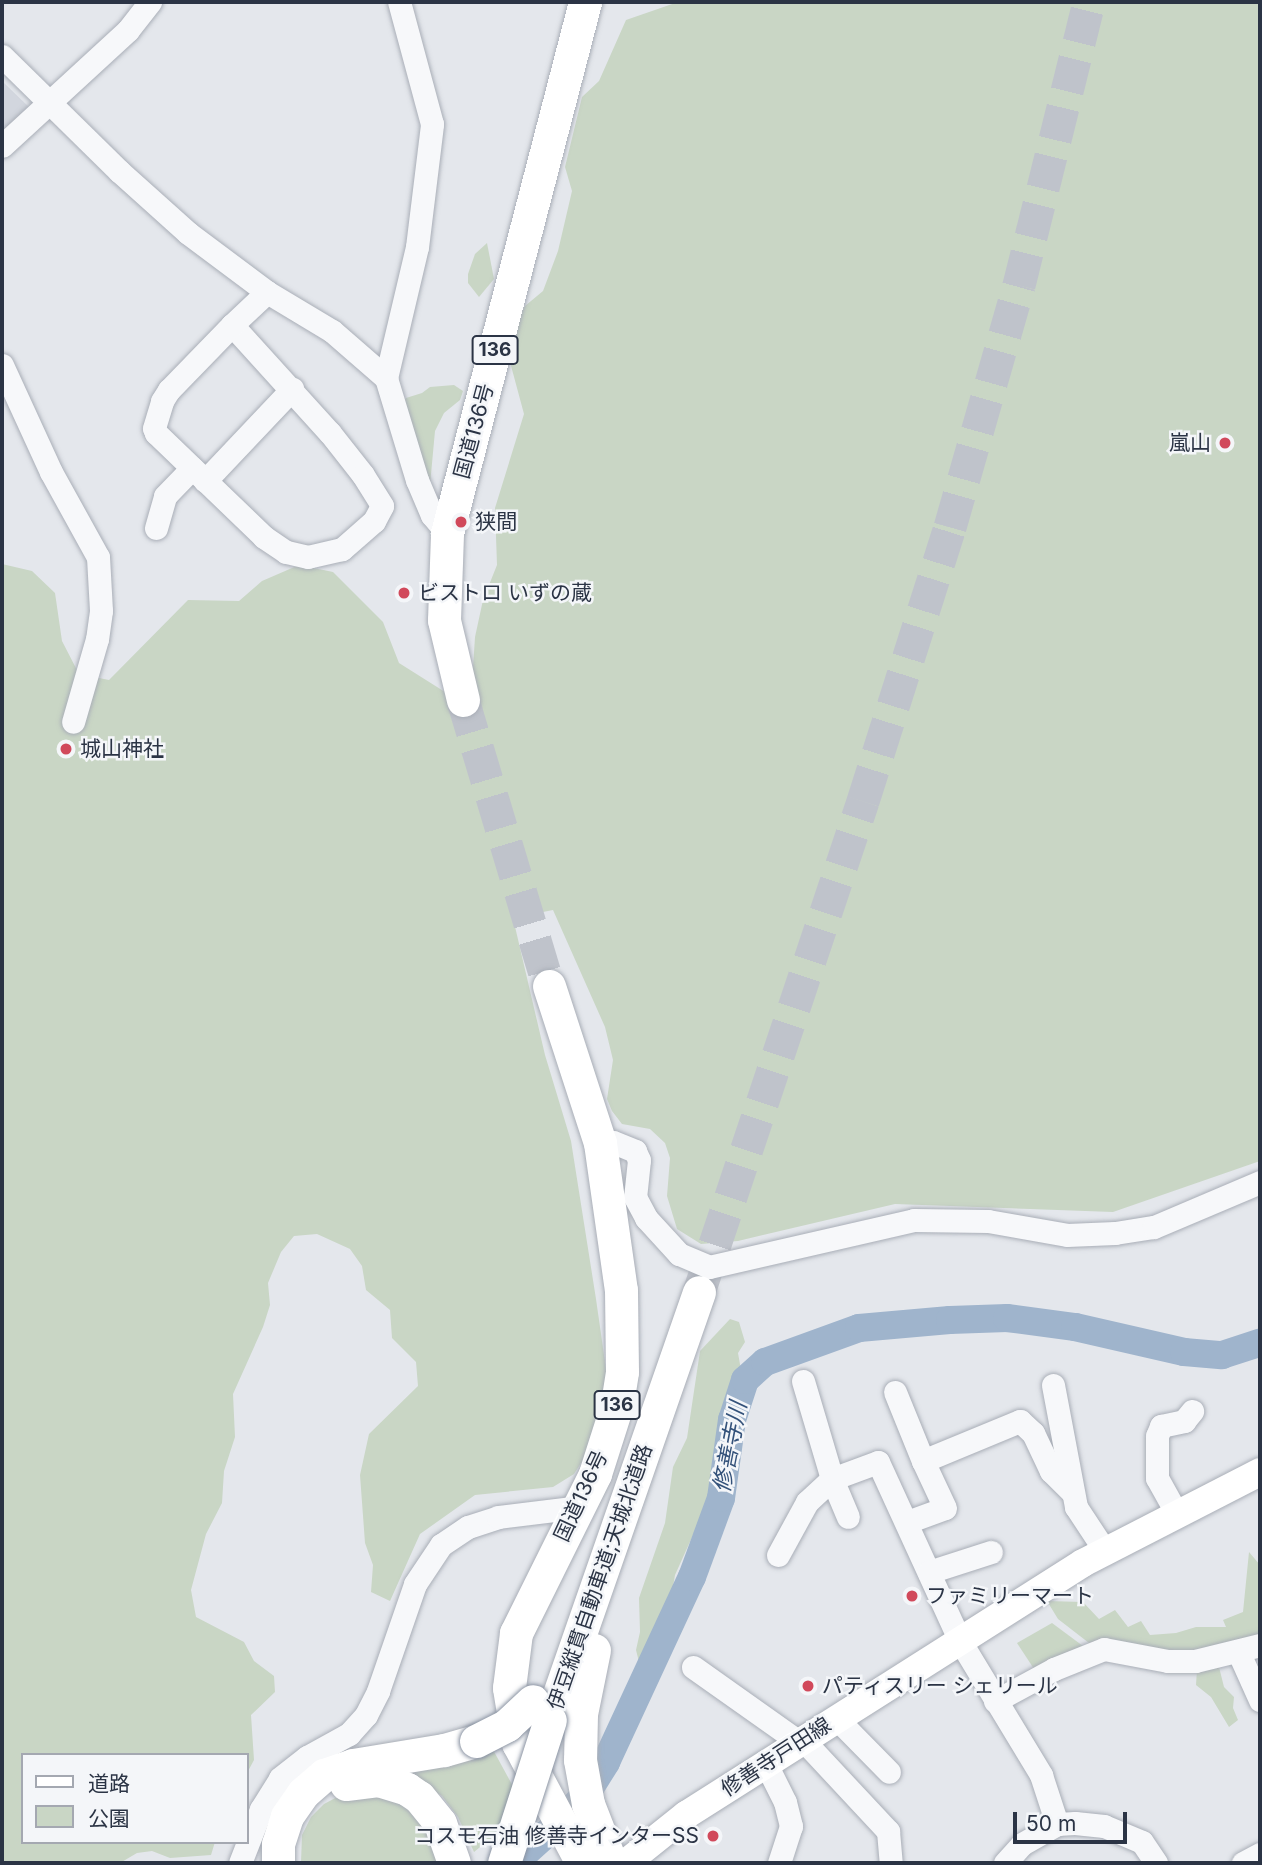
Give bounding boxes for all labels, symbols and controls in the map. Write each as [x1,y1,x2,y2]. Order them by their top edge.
road number: 136 [470,334,520,366]
street label: 国道136号 [449,381,499,481]
place label: 嵐山 [1169,430,1211,456]
marker: 嵐山 [1217,435,1233,451]
place label: 狭間 [475,509,517,535]
marker: 狭間 [453,514,469,530]
place label: ビストロ いずの蔵 [418,580,592,606]
marker: ビストロ いずの蔵 [396,585,412,601]
place label: 城山神社 [80,736,164,762]
marker: 城山神社 [58,741,74,757]
road number: 136 [592,1390,642,1420]
water label: 修善寺川 [708,1399,752,1495]
street label: 伊豆縦貫自動車道;天城北道路 [543,1441,657,1713]
street label: 国道136号 [549,1446,613,1546]
place label: ファミリーマート [926,1583,1094,1609]
marker: ファミリーマート [904,1588,920,1604]
place label: パティスリー シェリール [822,1673,1059,1699]
marker: パティスリー シェリール [800,1678,816,1694]
street label: 修善寺戸田線 [716,1712,836,1802]
legend [21,1753,248,1844]
text: 道路 [88,1771,130,1796]
scale bar [1017,1798,1131,1842]
text: 公園 [88,1806,130,1831]
text: 50 m [1026,1811,1076,1836]
place label: コスモ石油 修善寺インターSS [414,1823,699,1849]
marker: コスモ石油 修善寺インターSS [705,1828,721,1844]

